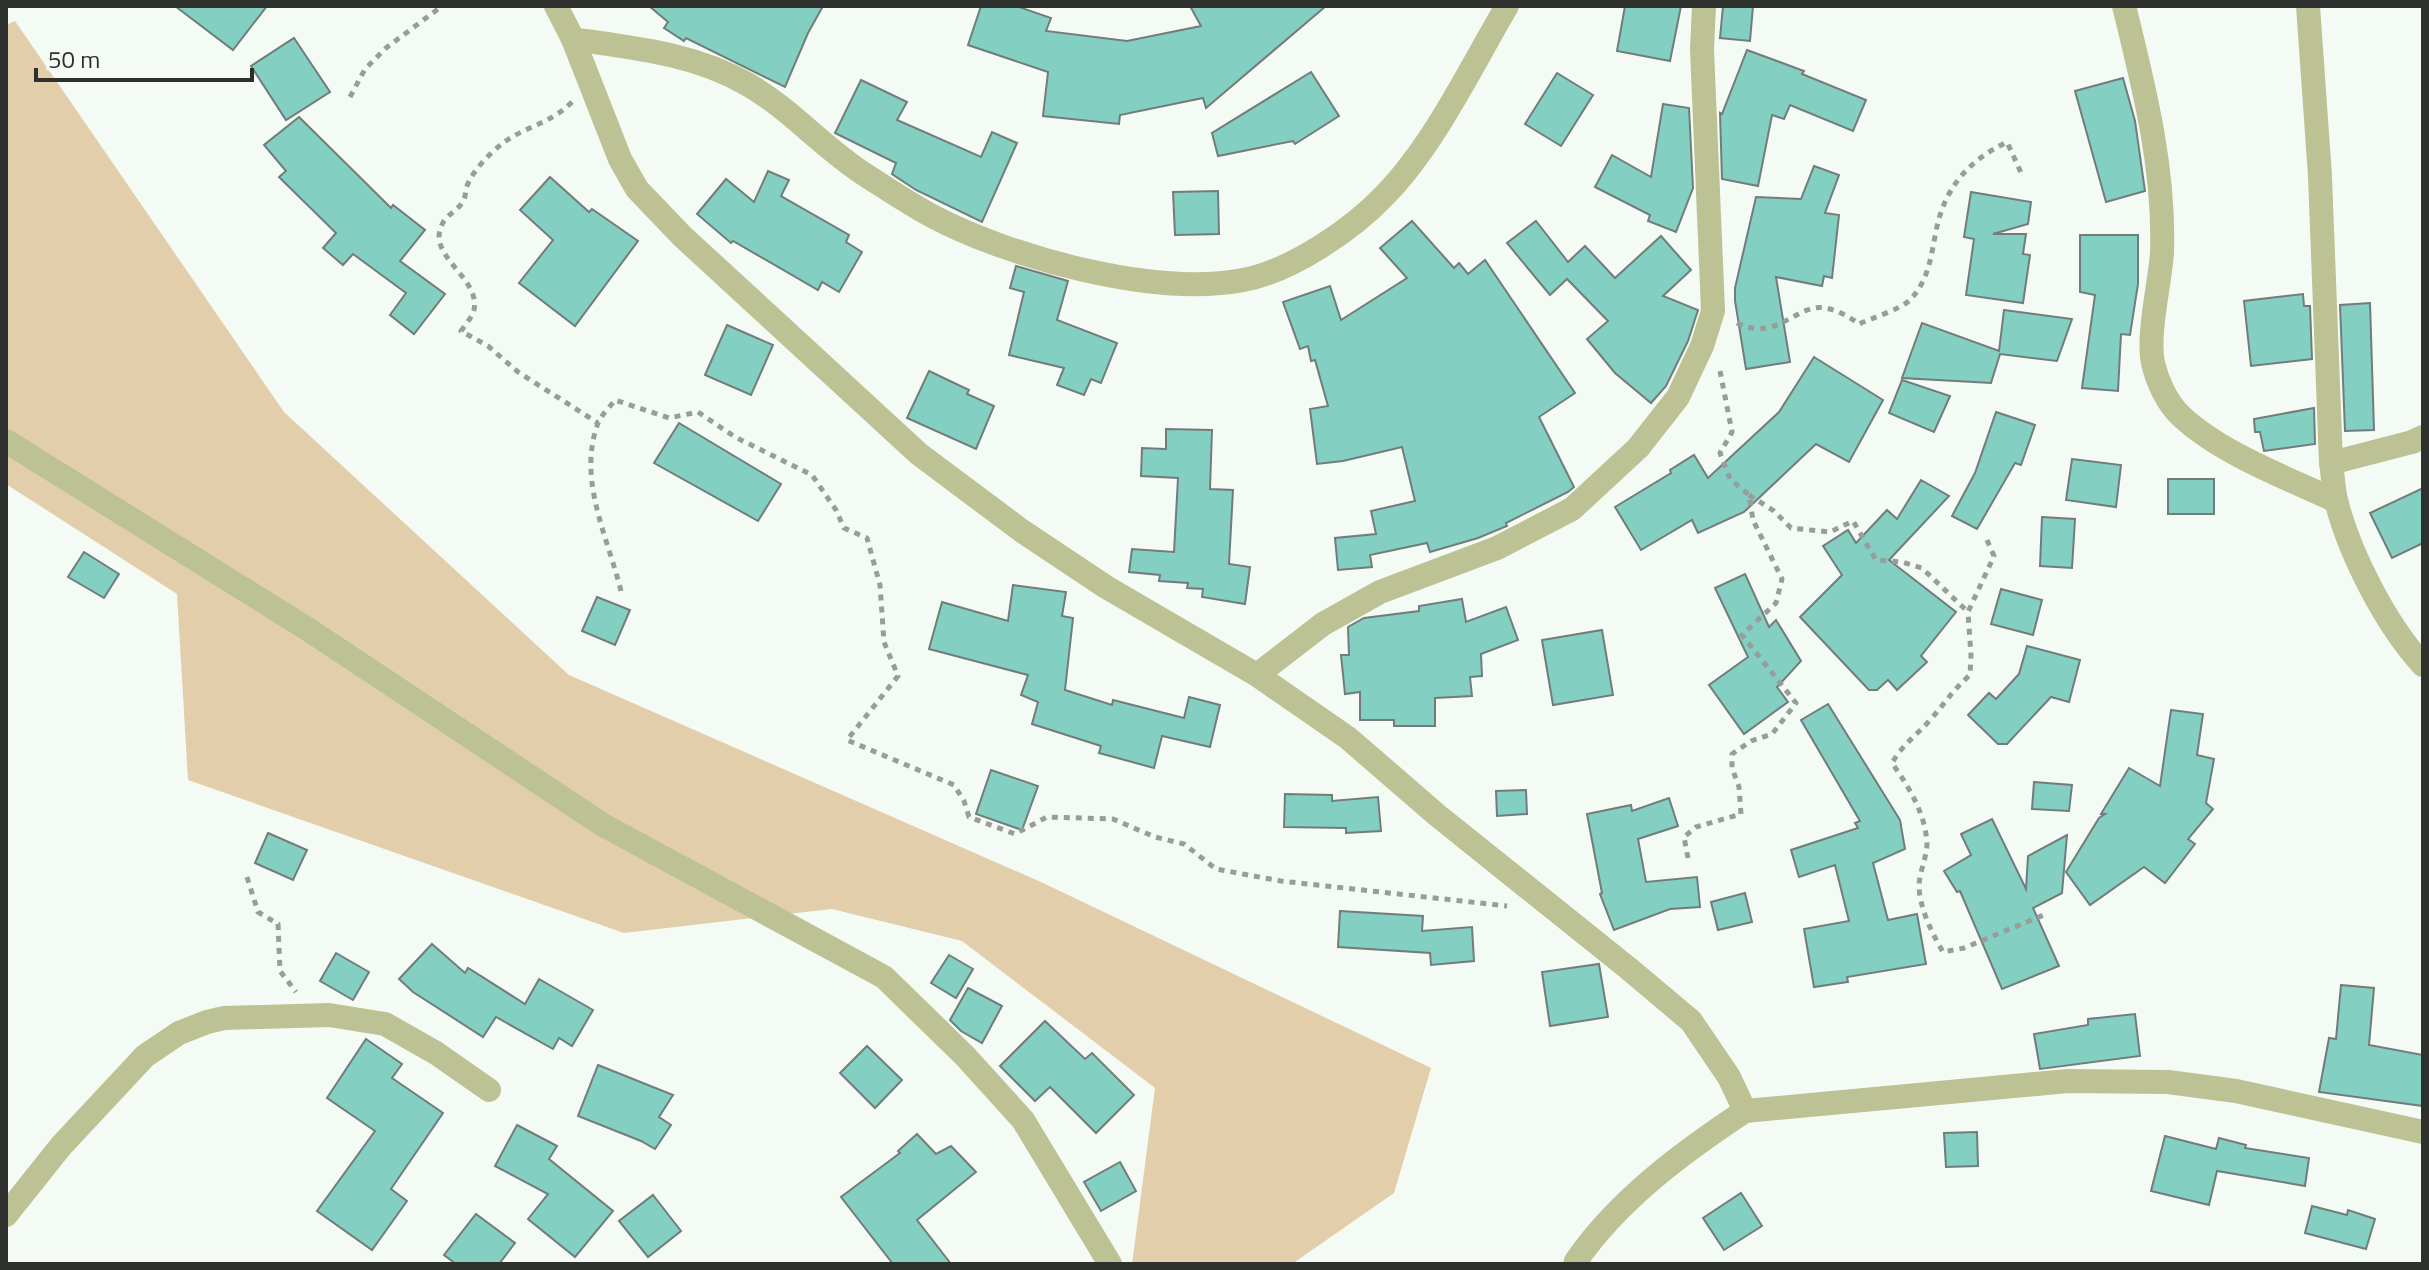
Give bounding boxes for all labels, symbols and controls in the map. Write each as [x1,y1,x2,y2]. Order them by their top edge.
scale bar [36,32,252,82]
text: 50 m [48,41,100,77]

